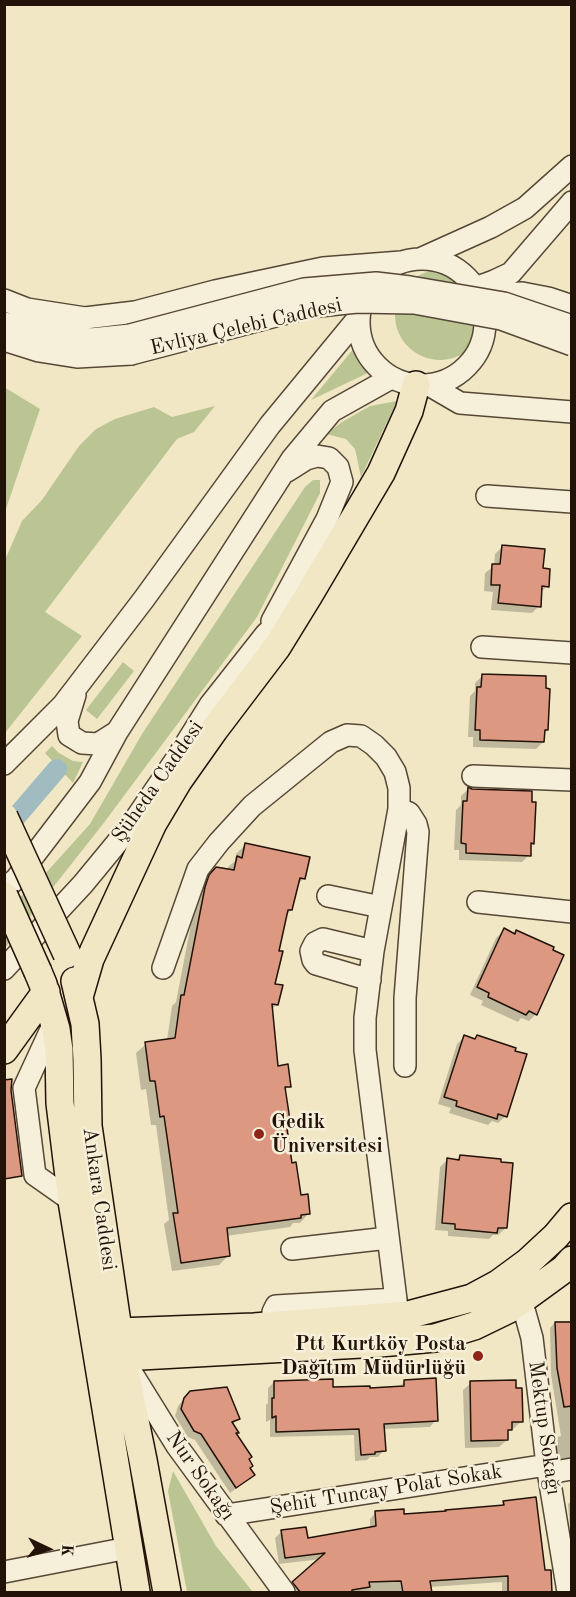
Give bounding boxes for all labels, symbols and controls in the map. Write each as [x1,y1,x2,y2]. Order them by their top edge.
street label: Evliya Çelebi Caddesi [148,293,344,361]
street label: Şüheda Caddesi [107,716,209,848]
place label: Gedik Üniversitesi [271,1109,383,1159]
street label: Ankara Caddesi [76,1126,122,1272]
marker: Gedik Üniversitesi [252,1127,266,1141]
place label: Ptt Kurtköy Posta Dağıtım Müdürlüğü [281,1331,466,1381]
marker: Ptt Kurtköy Posta Dağıtım Müdürlüğü [471,1349,485,1363]
street label: Mektup Sokağı [522,1359,566,1497]
street label: Nur Sokağı [160,1426,240,1526]
street label: Şehit Tuncay Polat Sokak [268,1459,504,1521]
north arrow [18,1519,78,1579]
text: K [58,1544,74,1557]

